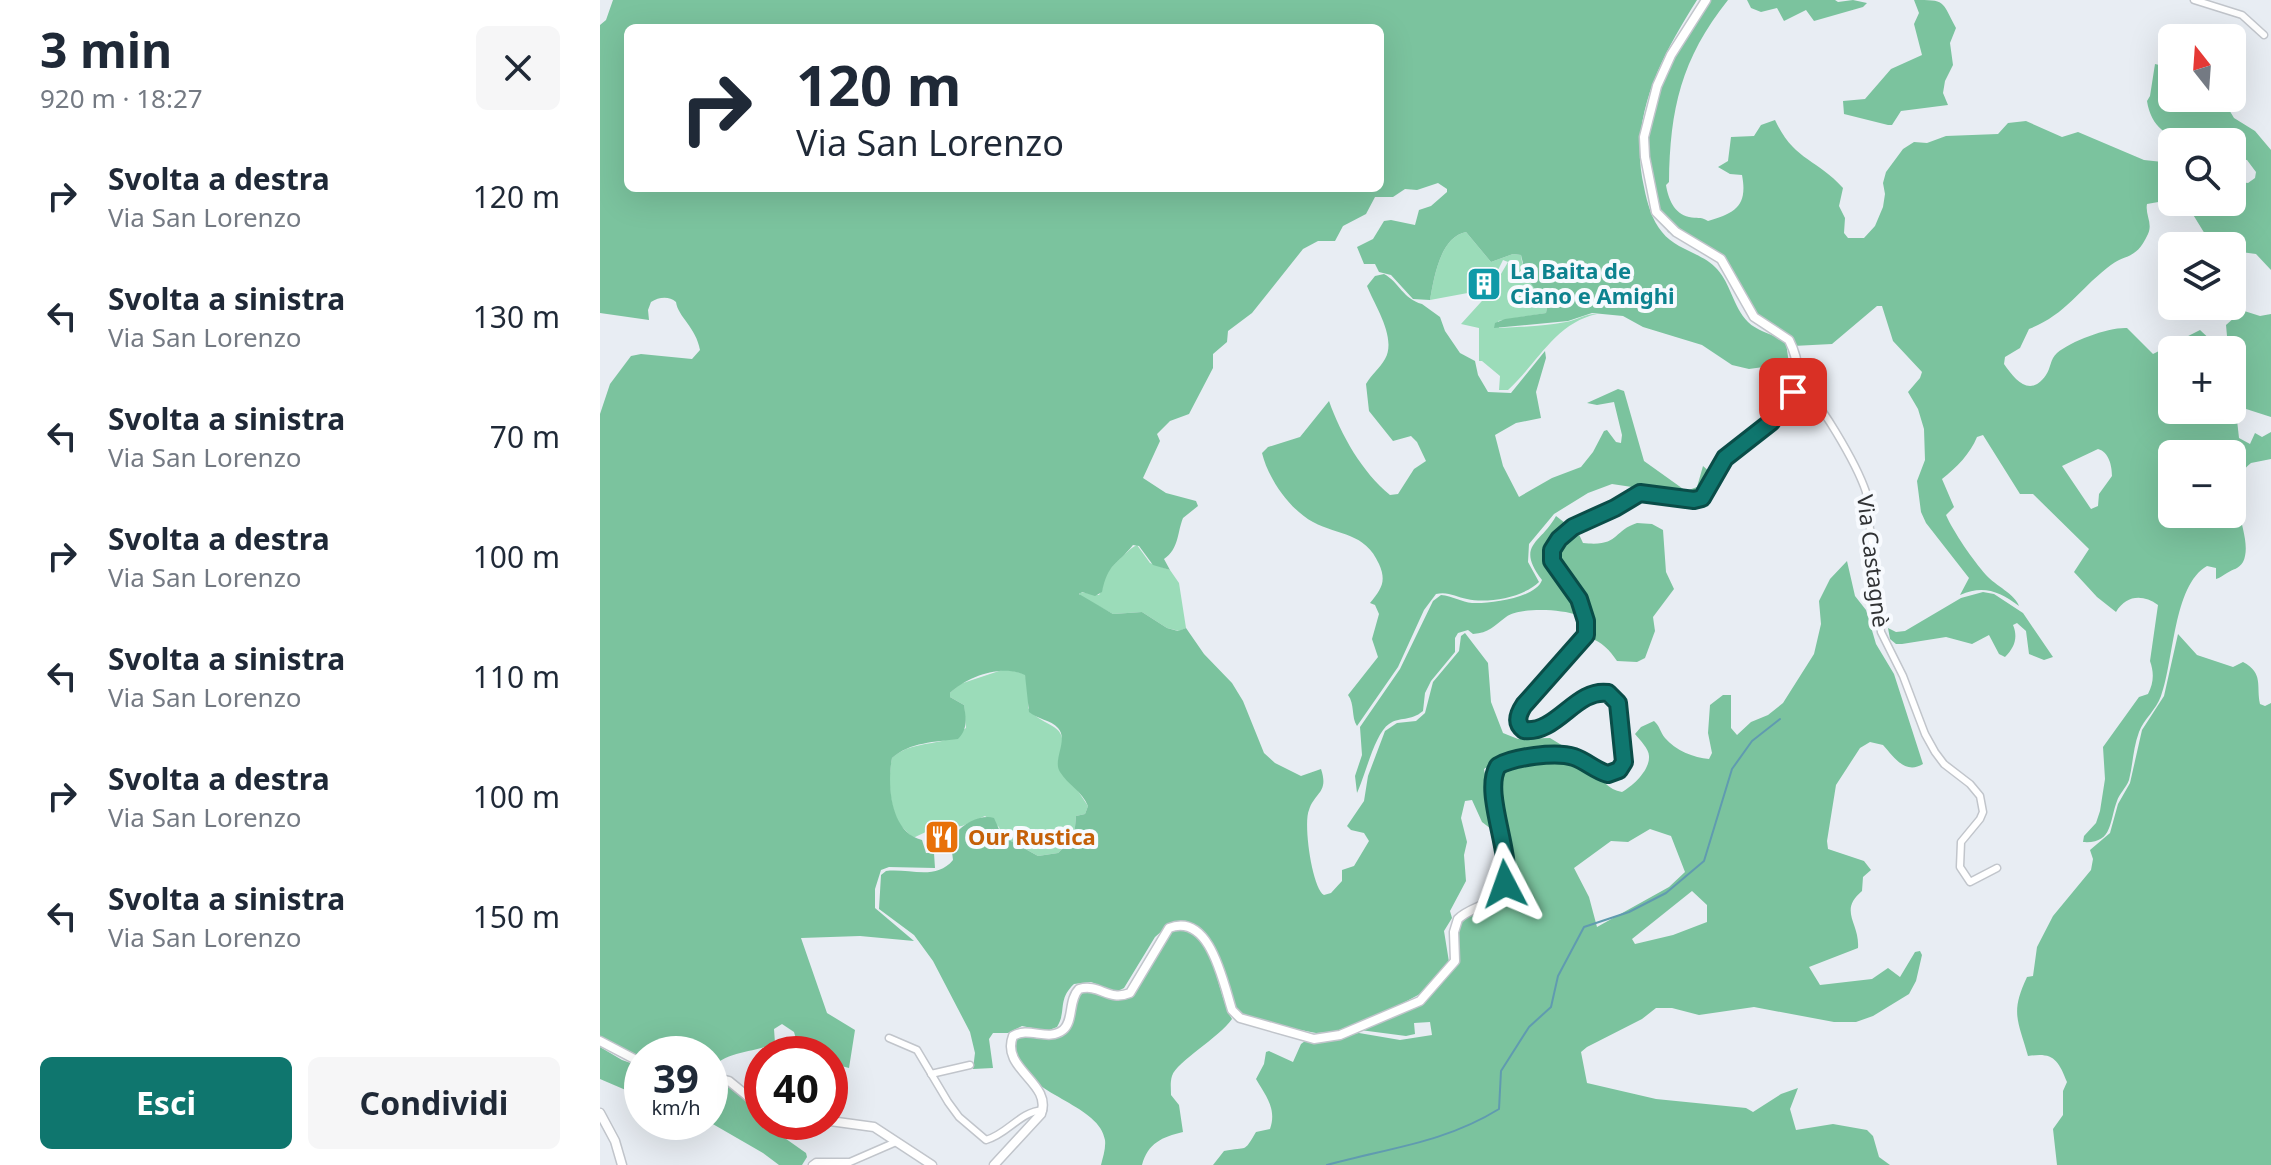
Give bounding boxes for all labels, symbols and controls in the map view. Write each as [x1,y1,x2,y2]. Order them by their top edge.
text: 3 min [40,17,172,82]
north arrow [2158,24,2246,112]
map controls [2158,24,2246,528]
button: close [476,26,560,110]
text: 120 m [796,46,961,122]
icon: right [664,56,768,160]
text: 920 m · 18:27 [40,80,203,116]
text: Via San Lorenzo [796,118,1064,167]
button: search [2158,128,2246,216]
text: Svolta a destra [108,158,330,199]
icon: right [40,174,84,218]
text: 120 m [473,176,560,217]
text: Via San Lorenzo [108,199,302,235]
button: layers [2158,232,2246,320]
place label: La Baita de Ciano e Amighi [1510,255,1675,310]
building icon: La Baita de Ciano e Amighi [1465,265,1503,303]
text: Svolta a sinistra [108,278,345,319]
icon: left [40,294,84,338]
text: 130 m [473,296,560,337]
text: Via San Lorenzo [108,319,302,355]
button: + [2158,336,2246,424]
pin [1759,358,1827,426]
icon: arrive [1771,370,1815,414]
text: Svolta a sinistra [108,398,345,439]
icon: left [40,414,84,458]
text: 70 m [490,416,560,457]
text: Via San Lorenzo [108,439,302,475]
button: − [2158,440,2246,528]
street label: Via Castagnè [1851,493,1897,629]
text: Svolta a destra [108,518,330,559]
icon: right [40,534,84,578]
text: 100 m [473,536,560,577]
text: Via San Lorenzo [108,559,302,595]
text: Svolta a sinistra [108,638,345,679]
icon: left [40,654,84,698]
text: 110 m [473,656,560,697]
text: Via San Lorenzo [108,679,302,715]
text: Svolta a destra [108,758,330,799]
icon: right [40,774,84,818]
text: 100 m [473,776,560,817]
text: Via San Lorenzo [108,799,302,835]
restaurant icon: Our Rustica [923,818,961,856]
place label: Our Rustica [968,821,1096,851]
position arrow [1463,842,1547,926]
text: Svolta a sinistra [108,878,345,919]
icon: left [40,894,84,938]
text: 150 m [473,896,560,937]
text: Via San Lorenzo [108,919,302,955]
speed limit sign: 40 [744,1036,848,1140]
text: 39 [653,1050,699,1105]
button: Esci [40,1057,292,1149]
button: Condividi [308,1057,560,1149]
text: km/h [651,1094,701,1121]

